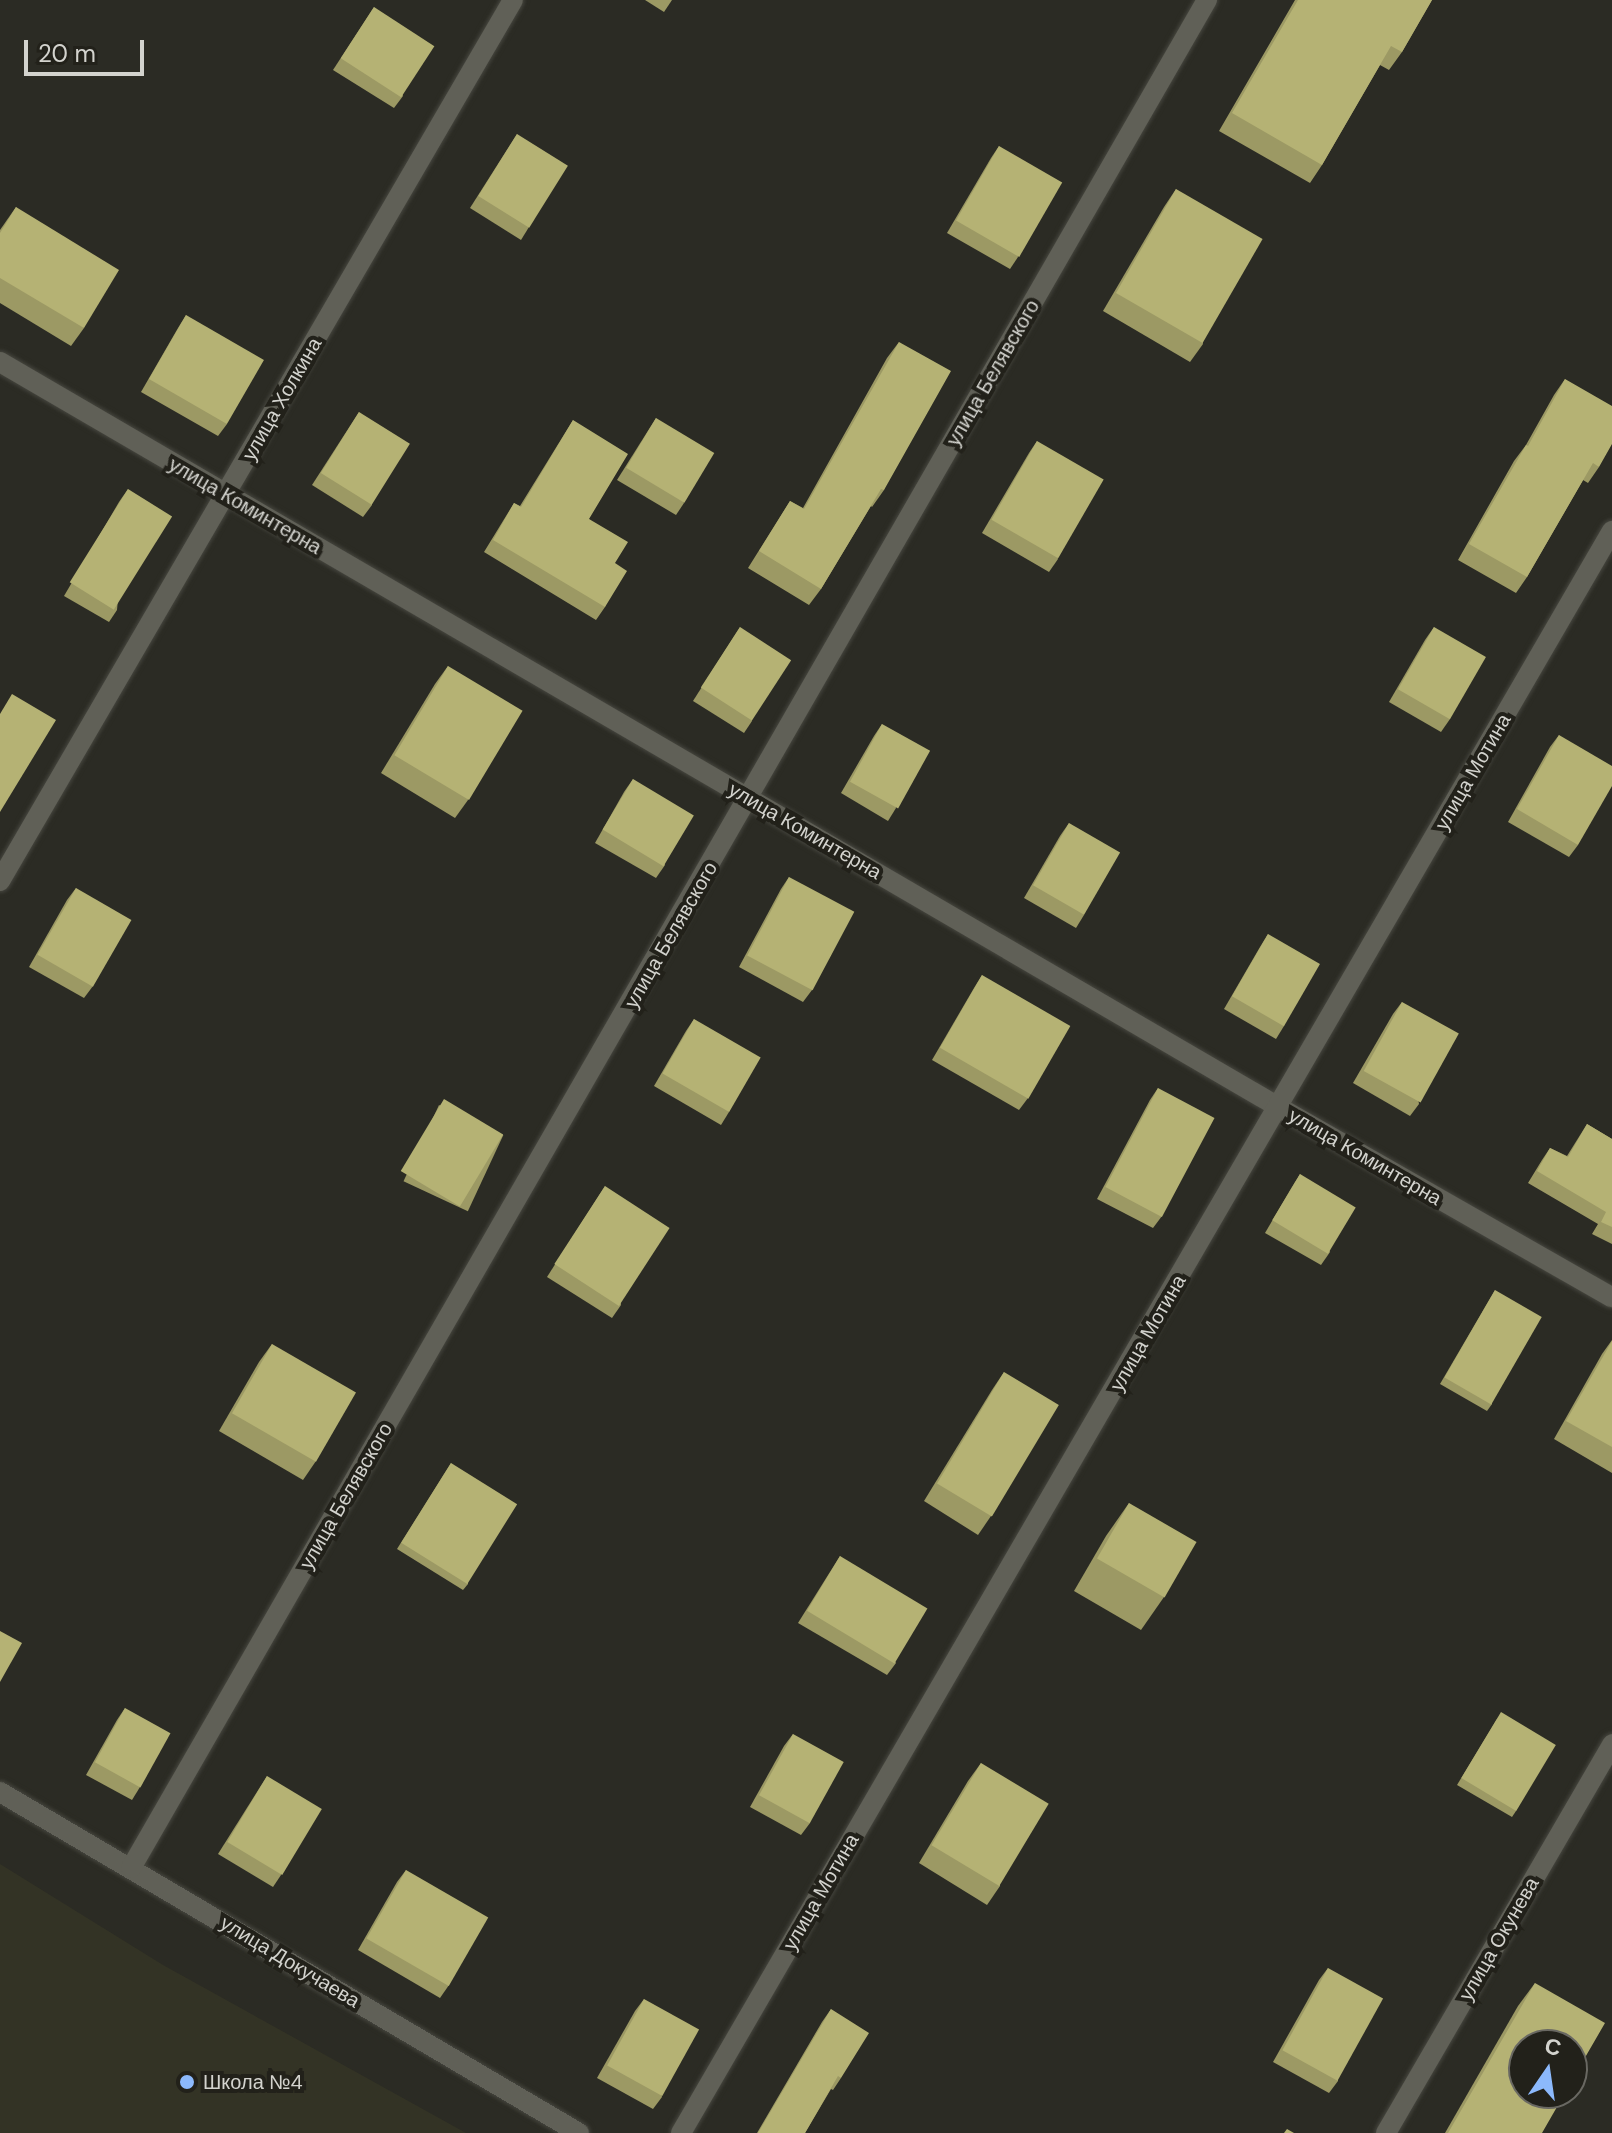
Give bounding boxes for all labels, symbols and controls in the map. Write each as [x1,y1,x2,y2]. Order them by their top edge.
scale bar [28,24,148,74]
text: 20 m [38,38,96,69]
street label: улица Белявского [941,296,1045,450]
street label: улица Холкина [237,333,327,465]
street label: улица Коминтерна [164,453,326,559]
street label: улица Мотина [1430,710,1516,834]
street label: улица Коминтерна [724,778,886,884]
street label: улица Белявского [619,858,723,1012]
street label: улица Коминтерна [1284,1104,1446,1210]
street label: улица Мотина [1105,1271,1191,1395]
street label: улица Белявского [294,1419,398,1573]
street label: улица Мотина [778,1830,864,1954]
street label: улица Окунева [1454,1873,1544,2005]
street label: улица Докучаева [216,1911,364,2013]
north arrow [1508,2029,1588,2109]
text: С [1542,2031,1564,2063]
place label: Школа №4 [203,2070,303,2094]
marker: Школа №4 [178,2073,196,2091]

